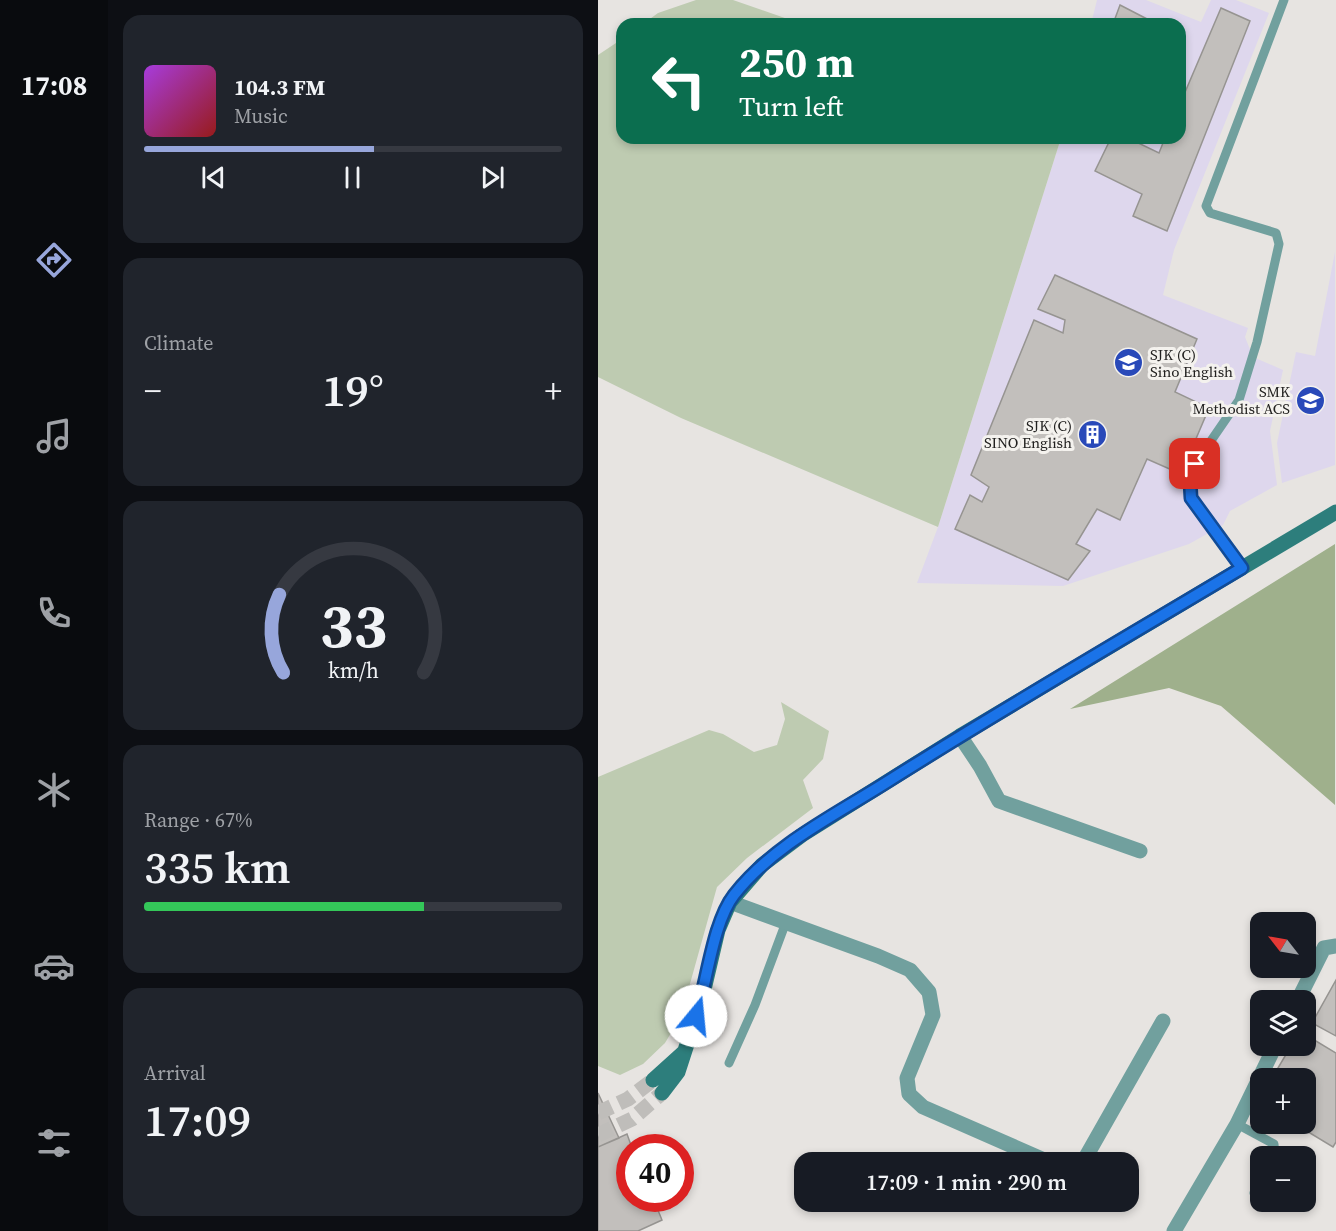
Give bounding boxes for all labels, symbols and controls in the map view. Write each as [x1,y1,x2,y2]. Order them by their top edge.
text: 250 m [739,33,854,91]
icon: left [640,42,718,120]
text: 17:08 [21,67,87,104]
text: 104.3 FM [234,72,325,102]
text: Turn left [739,88,843,125]
text: Music [234,102,288,130]
icon: previous [197,161,230,194]
icon: pause [336,161,369,194]
icon: next [476,161,509,194]
icon: directions [33,239,75,281]
text: Climate [144,329,213,357]
place label: SJK (C) Sino English [1150,344,1233,382]
school or university icon: SJK (C) Sino English [1113,347,1145,379]
text: 19° [322,359,384,421]
text: − [144,368,162,413]
text: + [545,368,562,413]
place label: SMK Methodist ACS [1193,381,1290,419]
school or university icon: SMK Methodist ACS [1295,384,1327,416]
icon: music [33,415,75,457]
place label: SJK (C) SINO English [984,415,1072,453]
building icon: SJK (C) SINO English [1077,418,1109,450]
pin [1169,438,1220,489]
icon: arrive [1178,447,1211,480]
text: 33 [319,582,387,668]
icon: phone [33,592,75,634]
text: km/h [327,656,379,685]
icon: climate [33,769,75,811]
text: Range · 67% [144,806,253,834]
text: 335 km [144,836,291,898]
north arrow [1250,912,1316,978]
map controls [1250,912,1316,1212]
icon: car [33,945,75,987]
position arrow [664,984,728,1048]
button: layers [1250,990,1316,1056]
text: Arrival [144,1059,206,1087]
button: + [1250,1068,1316,1134]
text: 17:09 [144,1089,251,1151]
icon: filters [33,1122,75,1164]
speed limit sign: 40 [616,1134,694,1212]
button: − [1250,1146,1316,1212]
text: 17:09 · 1 min · 290 m [866,1167,1067,1197]

